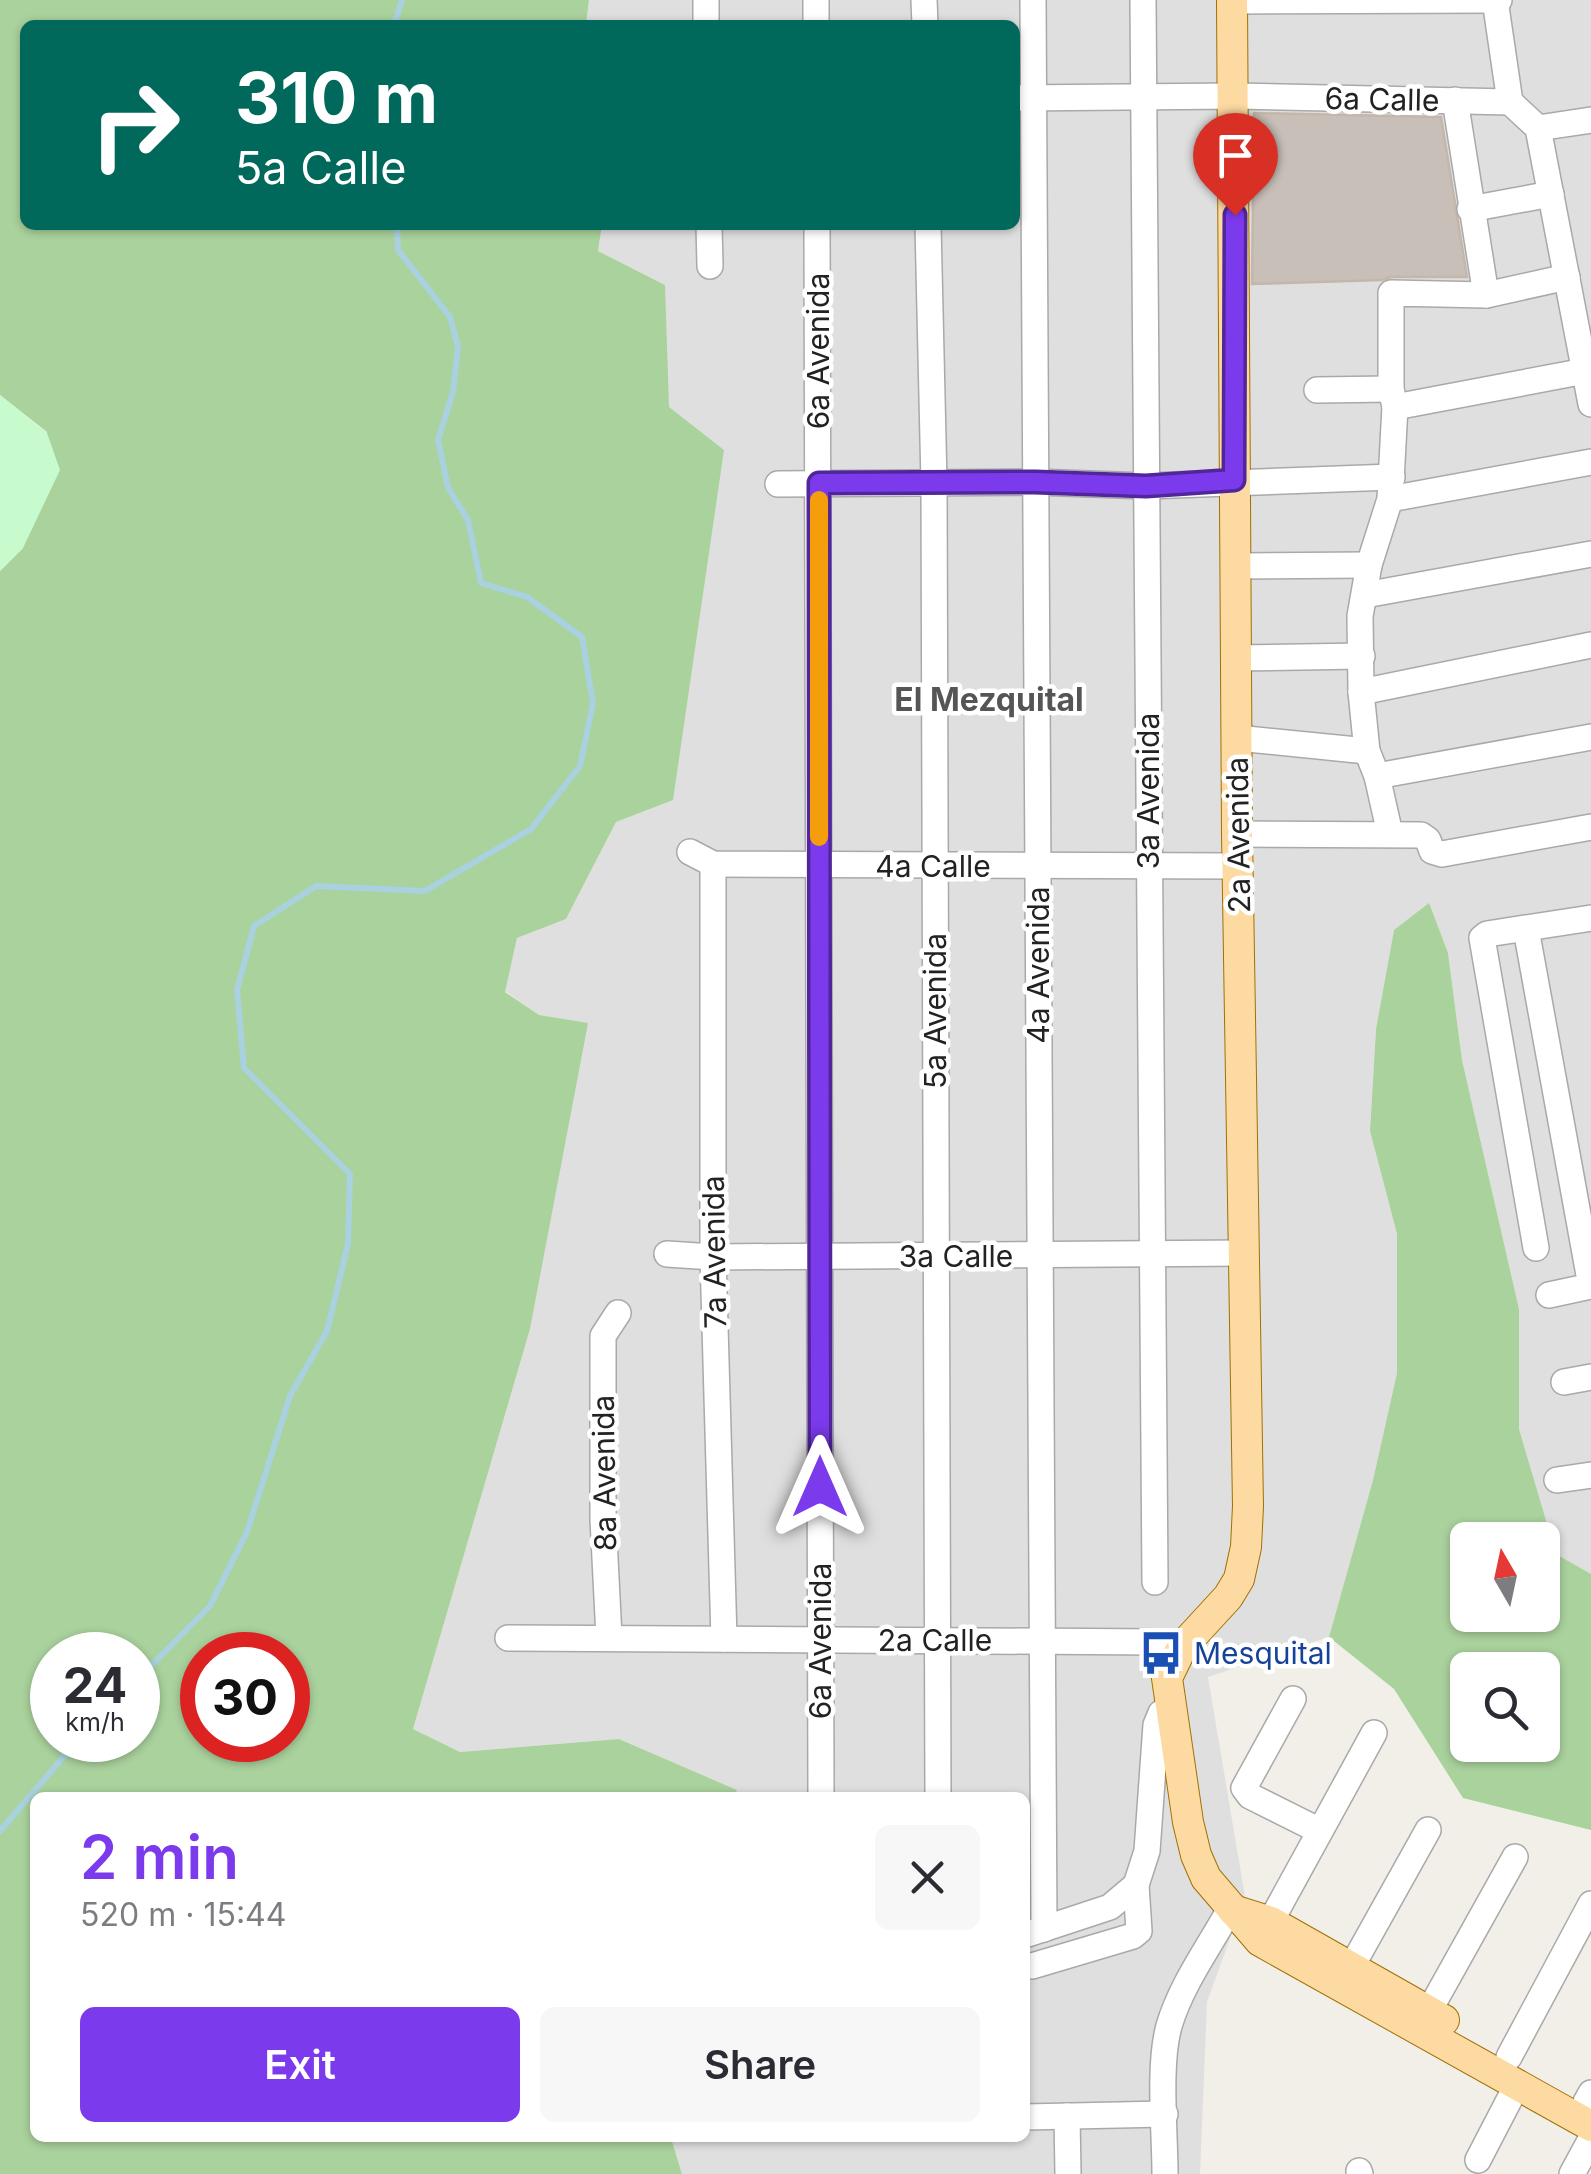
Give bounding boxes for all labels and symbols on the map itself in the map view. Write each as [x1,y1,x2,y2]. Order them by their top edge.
street label: 6a Calle [1324,80,1440,118]
pin [1193,113,1278,216]
street label: 6a Avenida [800,273,836,429]
district label: El Mezquital [894,680,1084,719]
street label: 3a Avenida [1130,713,1166,869]
street label: 2a Avenida [1219,757,1257,913]
street label: 4a Calle [875,848,991,884]
street label: 4a Avenida [1020,886,1056,1044]
street label: 5a Avenida [917,933,953,1089]
street label: 7a Avenida [695,1175,733,1329]
street label: 3a Calle [899,1238,1013,1274]
street label: 8a Avenida [585,1394,623,1552]
position arrow [768,1435,872,1539]
north arrow [1450,1522,1560,1632]
street label: 6a Avenida [802,1563,838,1719]
street label: 2a Calle [878,1622,992,1658]
bus stop icon: Mesquital [1137,1629,1185,1677]
speed limit sign: 30 [180,1632,310,1762]
place label: Mesquital [1194,1635,1332,1671]

